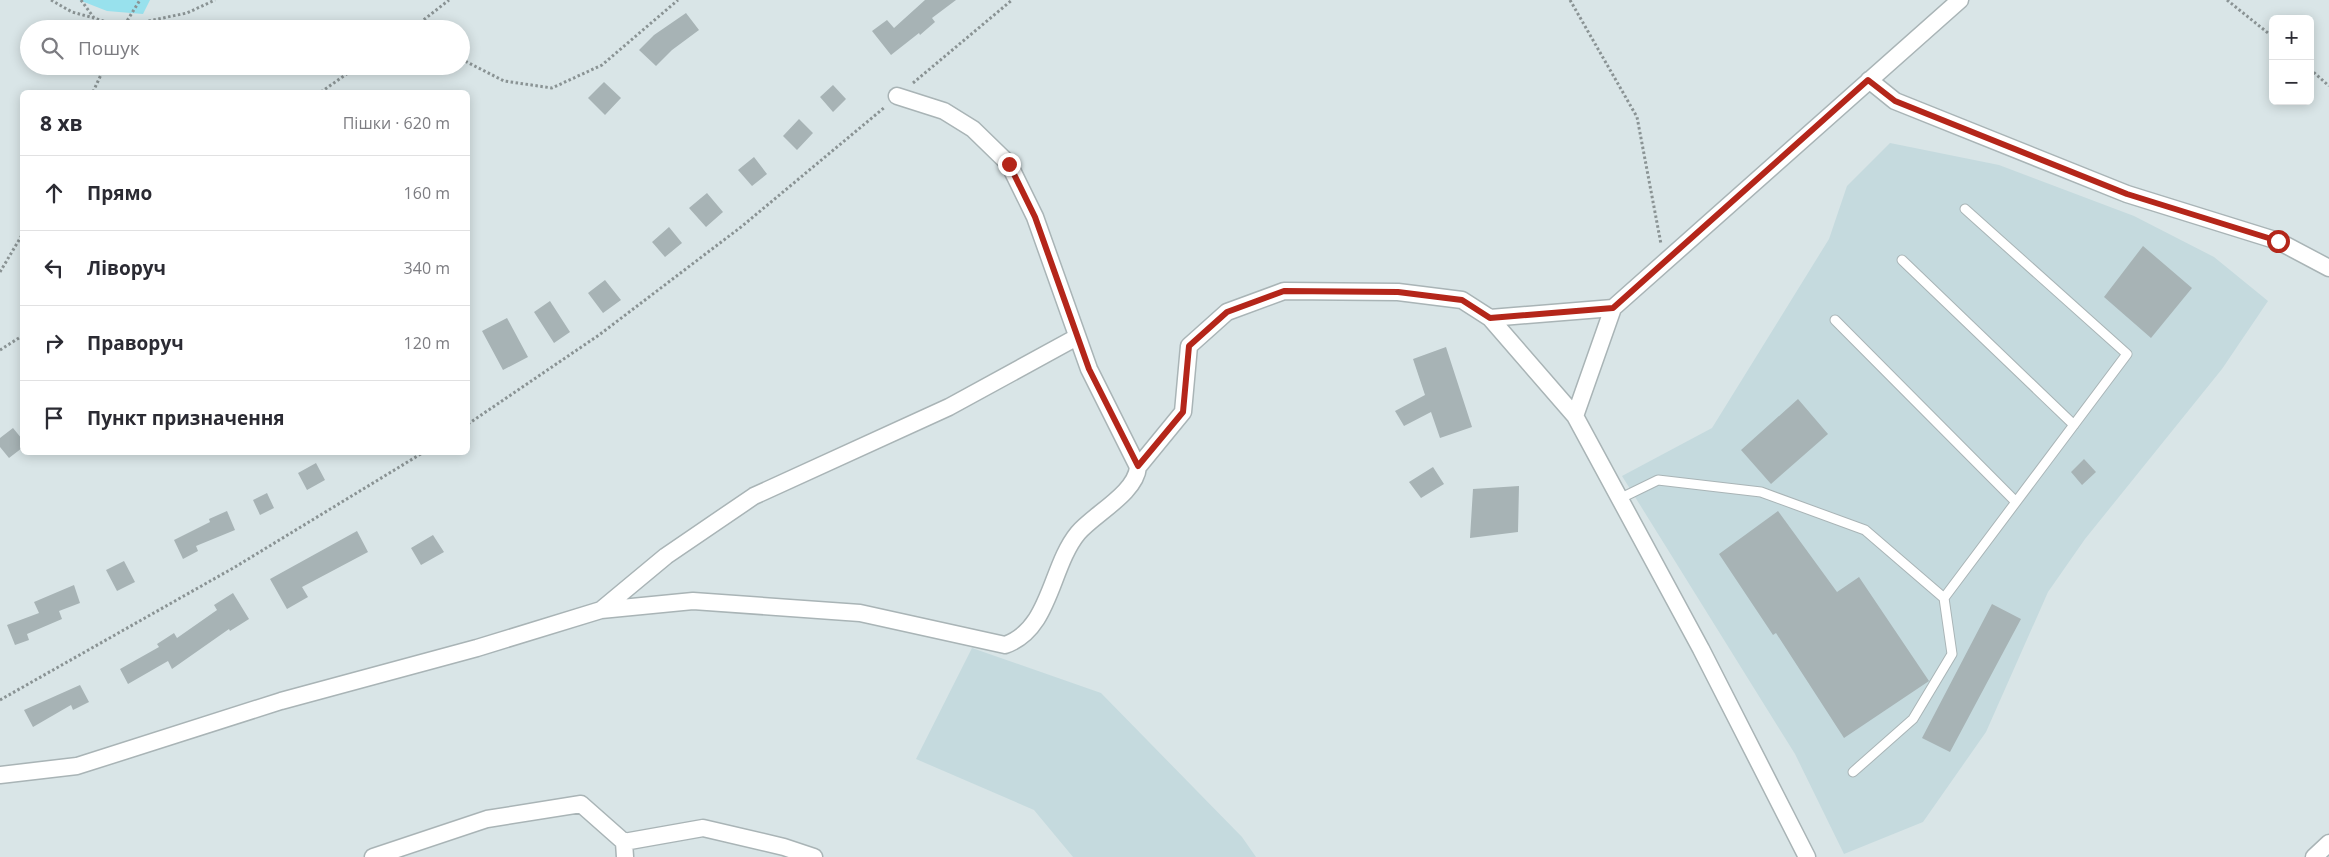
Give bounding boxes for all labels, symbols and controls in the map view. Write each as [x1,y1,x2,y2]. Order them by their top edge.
map controls [2269,15,2314,105]
button: + [2269,15,2314,60]
search box [20,20,470,75]
icon: search [38,34,66,62]
text: Пошук [78,35,140,61]
button: − [2269,60,2314,105]
text: 8 хв [40,109,83,137]
text: Пішки · 620 m [343,112,450,134]
route end [998,153,1021,176]
icon: ahead [40,179,68,207]
text: Прямо [87,180,152,206]
text: 160 m [404,182,450,204]
route start [2267,230,2290,253]
icon: left [40,254,68,282]
text: Ліворуч [87,255,166,281]
text: 340 m [404,257,450,279]
icon: right [40,329,68,357]
text: Праворуч [87,330,184,356]
text: 120 m [404,332,450,354]
icon: arrive [40,404,68,432]
text: Пункт призначення [87,405,285,431]

